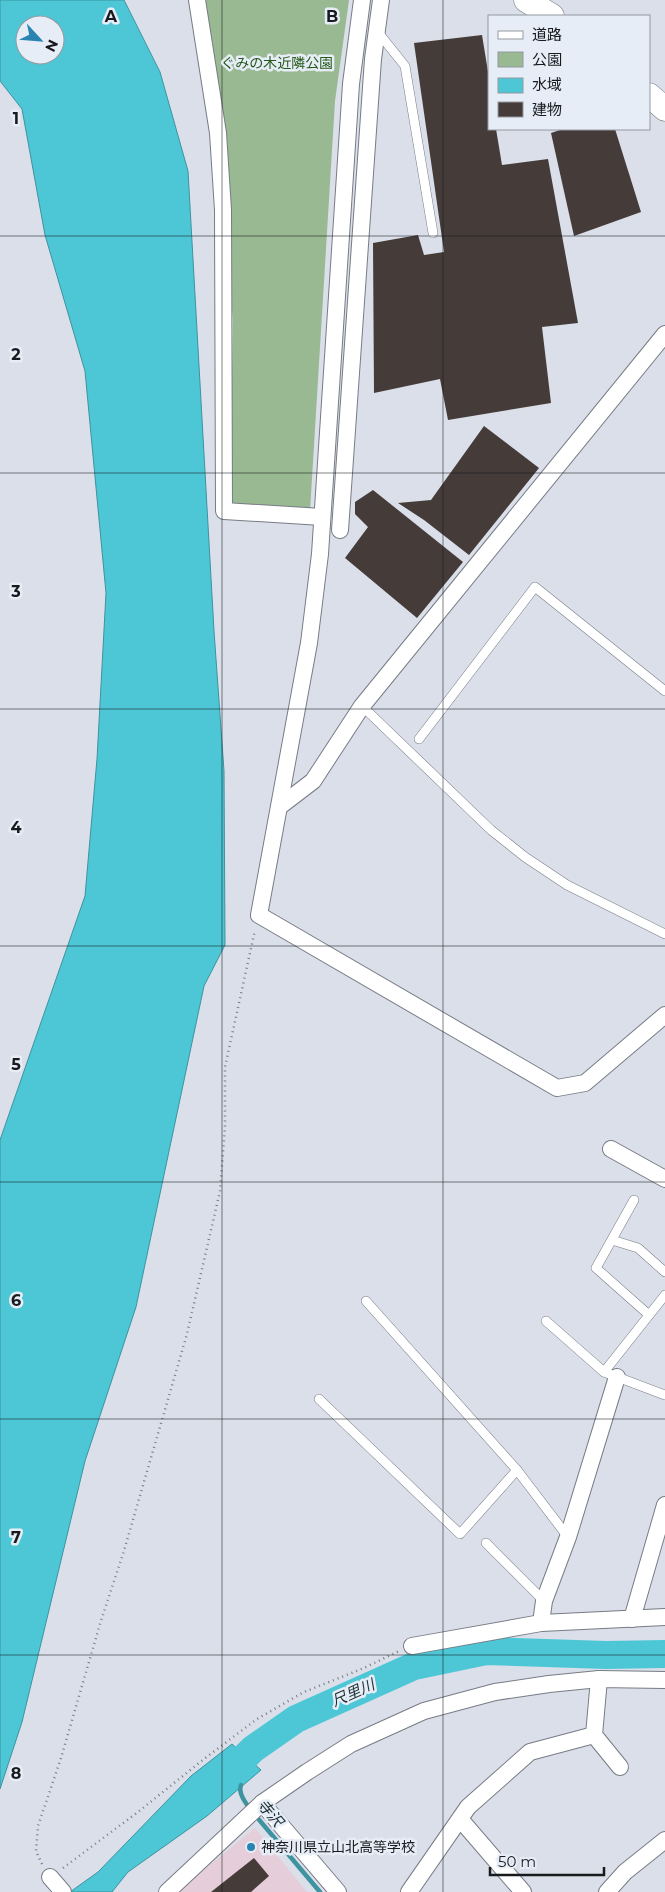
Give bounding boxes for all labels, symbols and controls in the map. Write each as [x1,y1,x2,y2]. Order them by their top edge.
text: A [104,7,118,26]
text: B [326,7,338,26]
north arrow [15,15,65,65]
legend [488,15,650,130]
text: 道路 [532,25,562,44]
text: N [41,37,62,55]
text: 公園 [532,50,562,69]
park label: ぐみの木近隣公園 [221,54,333,72]
text: 水域 [532,75,562,94]
text: 建物 [532,100,562,119]
text: 1 [13,109,19,128]
text: 2 [11,345,21,364]
text: 3 [10,582,21,601]
text: 4 [10,818,22,837]
text: 5 [11,1055,21,1074]
text: 6 [11,1291,21,1310]
text: 7 [11,1528,21,1547]
water label: 尺里川 [328,1674,379,1710]
text: 8 [11,1764,21,1783]
water label: 寺沢 [253,1795,289,1832]
place label: 神奈川県立山北高等学校 [261,1838,415,1856]
marker: 神奈川県立山北高等学校 [245,1841,257,1853]
scale bar [490,1844,604,1876]
text: 50 m [498,1852,536,1871]

